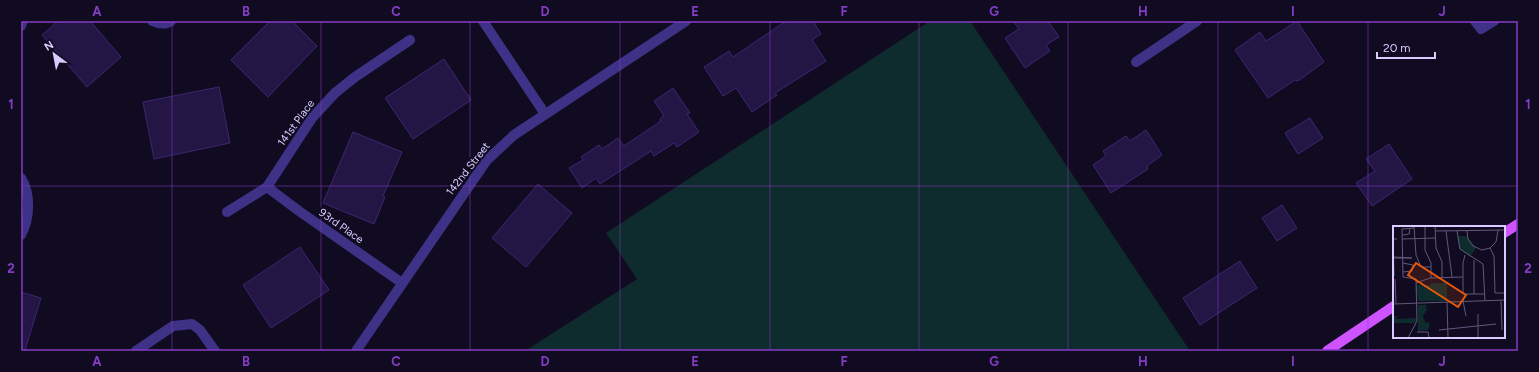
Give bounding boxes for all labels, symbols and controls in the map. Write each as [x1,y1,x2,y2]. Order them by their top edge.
text: A [92,4,102,19]
text: B [242,4,250,19]
text: C [391,4,401,19]
text: D [540,4,550,19]
text: E [691,4,699,19]
text: F [840,4,848,19]
text: G [989,4,999,19]
text: H [1138,4,1148,19]
text: I [1291,4,1295,19]
text: J [1438,4,1446,19]
north arrow [34,34,74,74]
scale bar [1377,34,1435,60]
text: N [42,38,56,54]
text: 20 m [1383,41,1411,55]
text: 1 [8,97,14,112]
street label: 141st Place [275,97,317,149]
text: 1 [1525,97,1531,112]
street label: 142nd Street [443,140,493,198]
street label: 93rd Place [316,206,366,246]
inset map [1393,226,1505,338]
text: 2 [7,261,15,276]
text: 2 [1524,261,1532,276]
text: A [92,354,102,369]
text: B [242,354,250,369]
text: C [391,354,401,369]
text: D [540,354,550,369]
text: E [691,354,699,369]
text: F [840,354,848,369]
text: G [989,354,999,369]
text: H [1138,354,1148,369]
text: I [1291,354,1295,369]
text: J [1438,354,1446,369]

